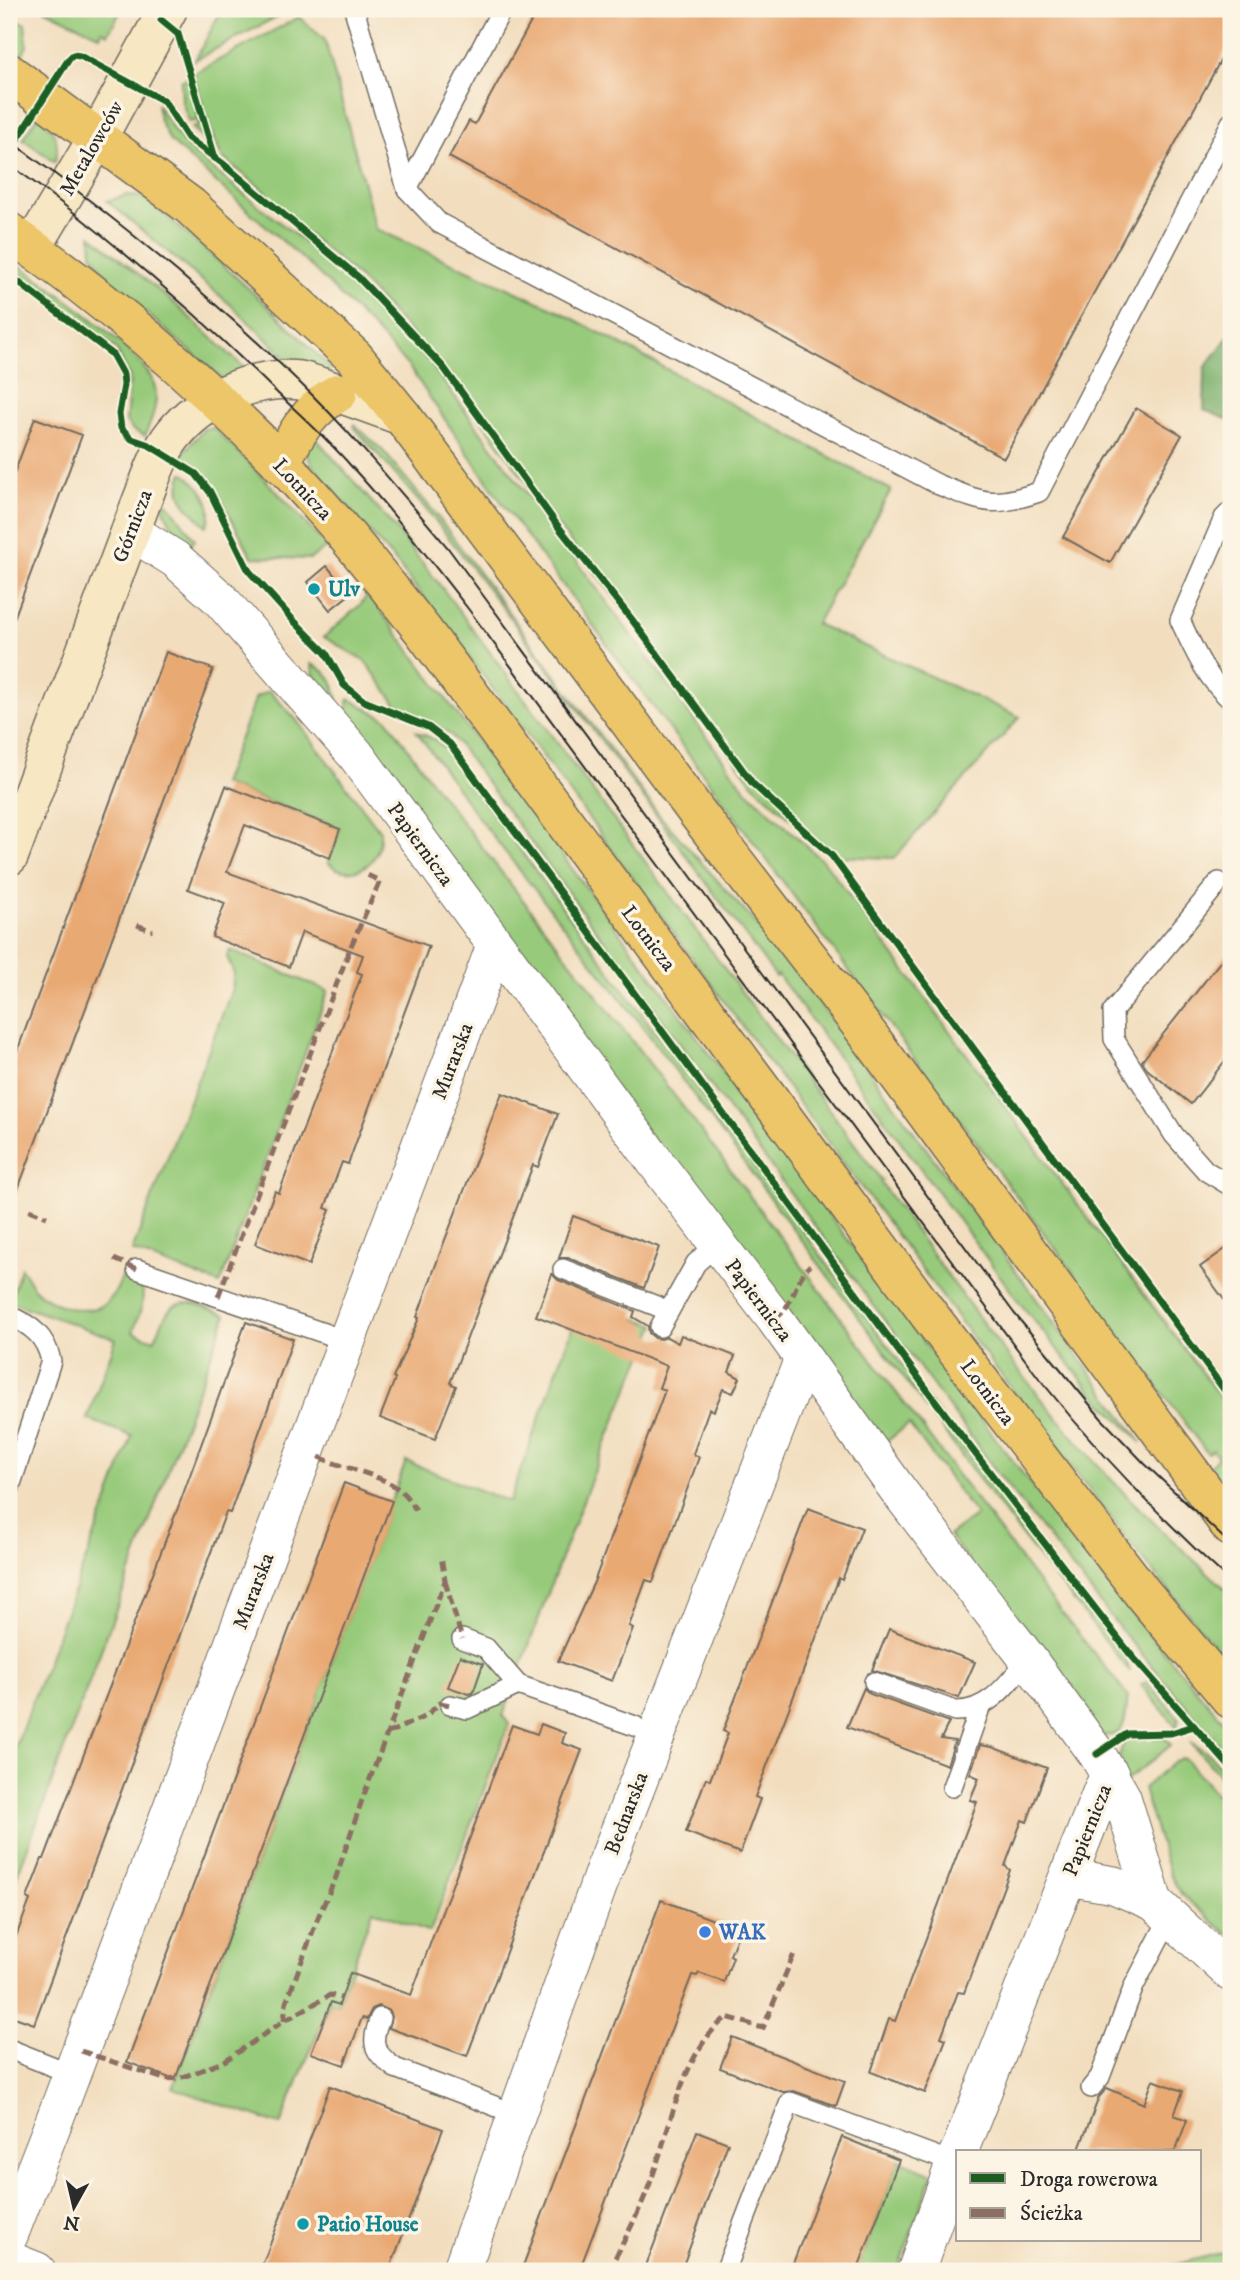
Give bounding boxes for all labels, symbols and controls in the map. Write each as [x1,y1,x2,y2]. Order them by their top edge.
street label: Metalowców [54,96,130,201]
street label: Lotnicza [267,453,338,526]
street label: Górnicza [107,486,159,567]
place label: Ulv [328,577,360,603]
marker: Ulv [306,581,322,597]
street label: Papiernicza [381,798,459,892]
street label: Lotnicza [615,901,681,977]
street label: Murarska [426,1019,479,1103]
street label: Papiernicza [719,1254,798,1347]
street label: Lotnicza [954,1355,1020,1431]
street label: Murarska [227,1549,280,1633]
street label: Bednarska [599,1768,655,1858]
street label: Papiernicza [1058,1780,1118,1880]
place label: WAK [718,1920,767,1946]
marker: WAK [697,1924,713,1940]
legend [956,2150,1202,2242]
text: Droga rowerowa [1020,2167,1158,2193]
north arrow [38,2172,108,2242]
text: Ścieżka [1020,2199,1083,2227]
text: N [62,2210,81,2235]
place label: Patio House [317,2212,419,2238]
marker: Patio House [295,2216,311,2232]

